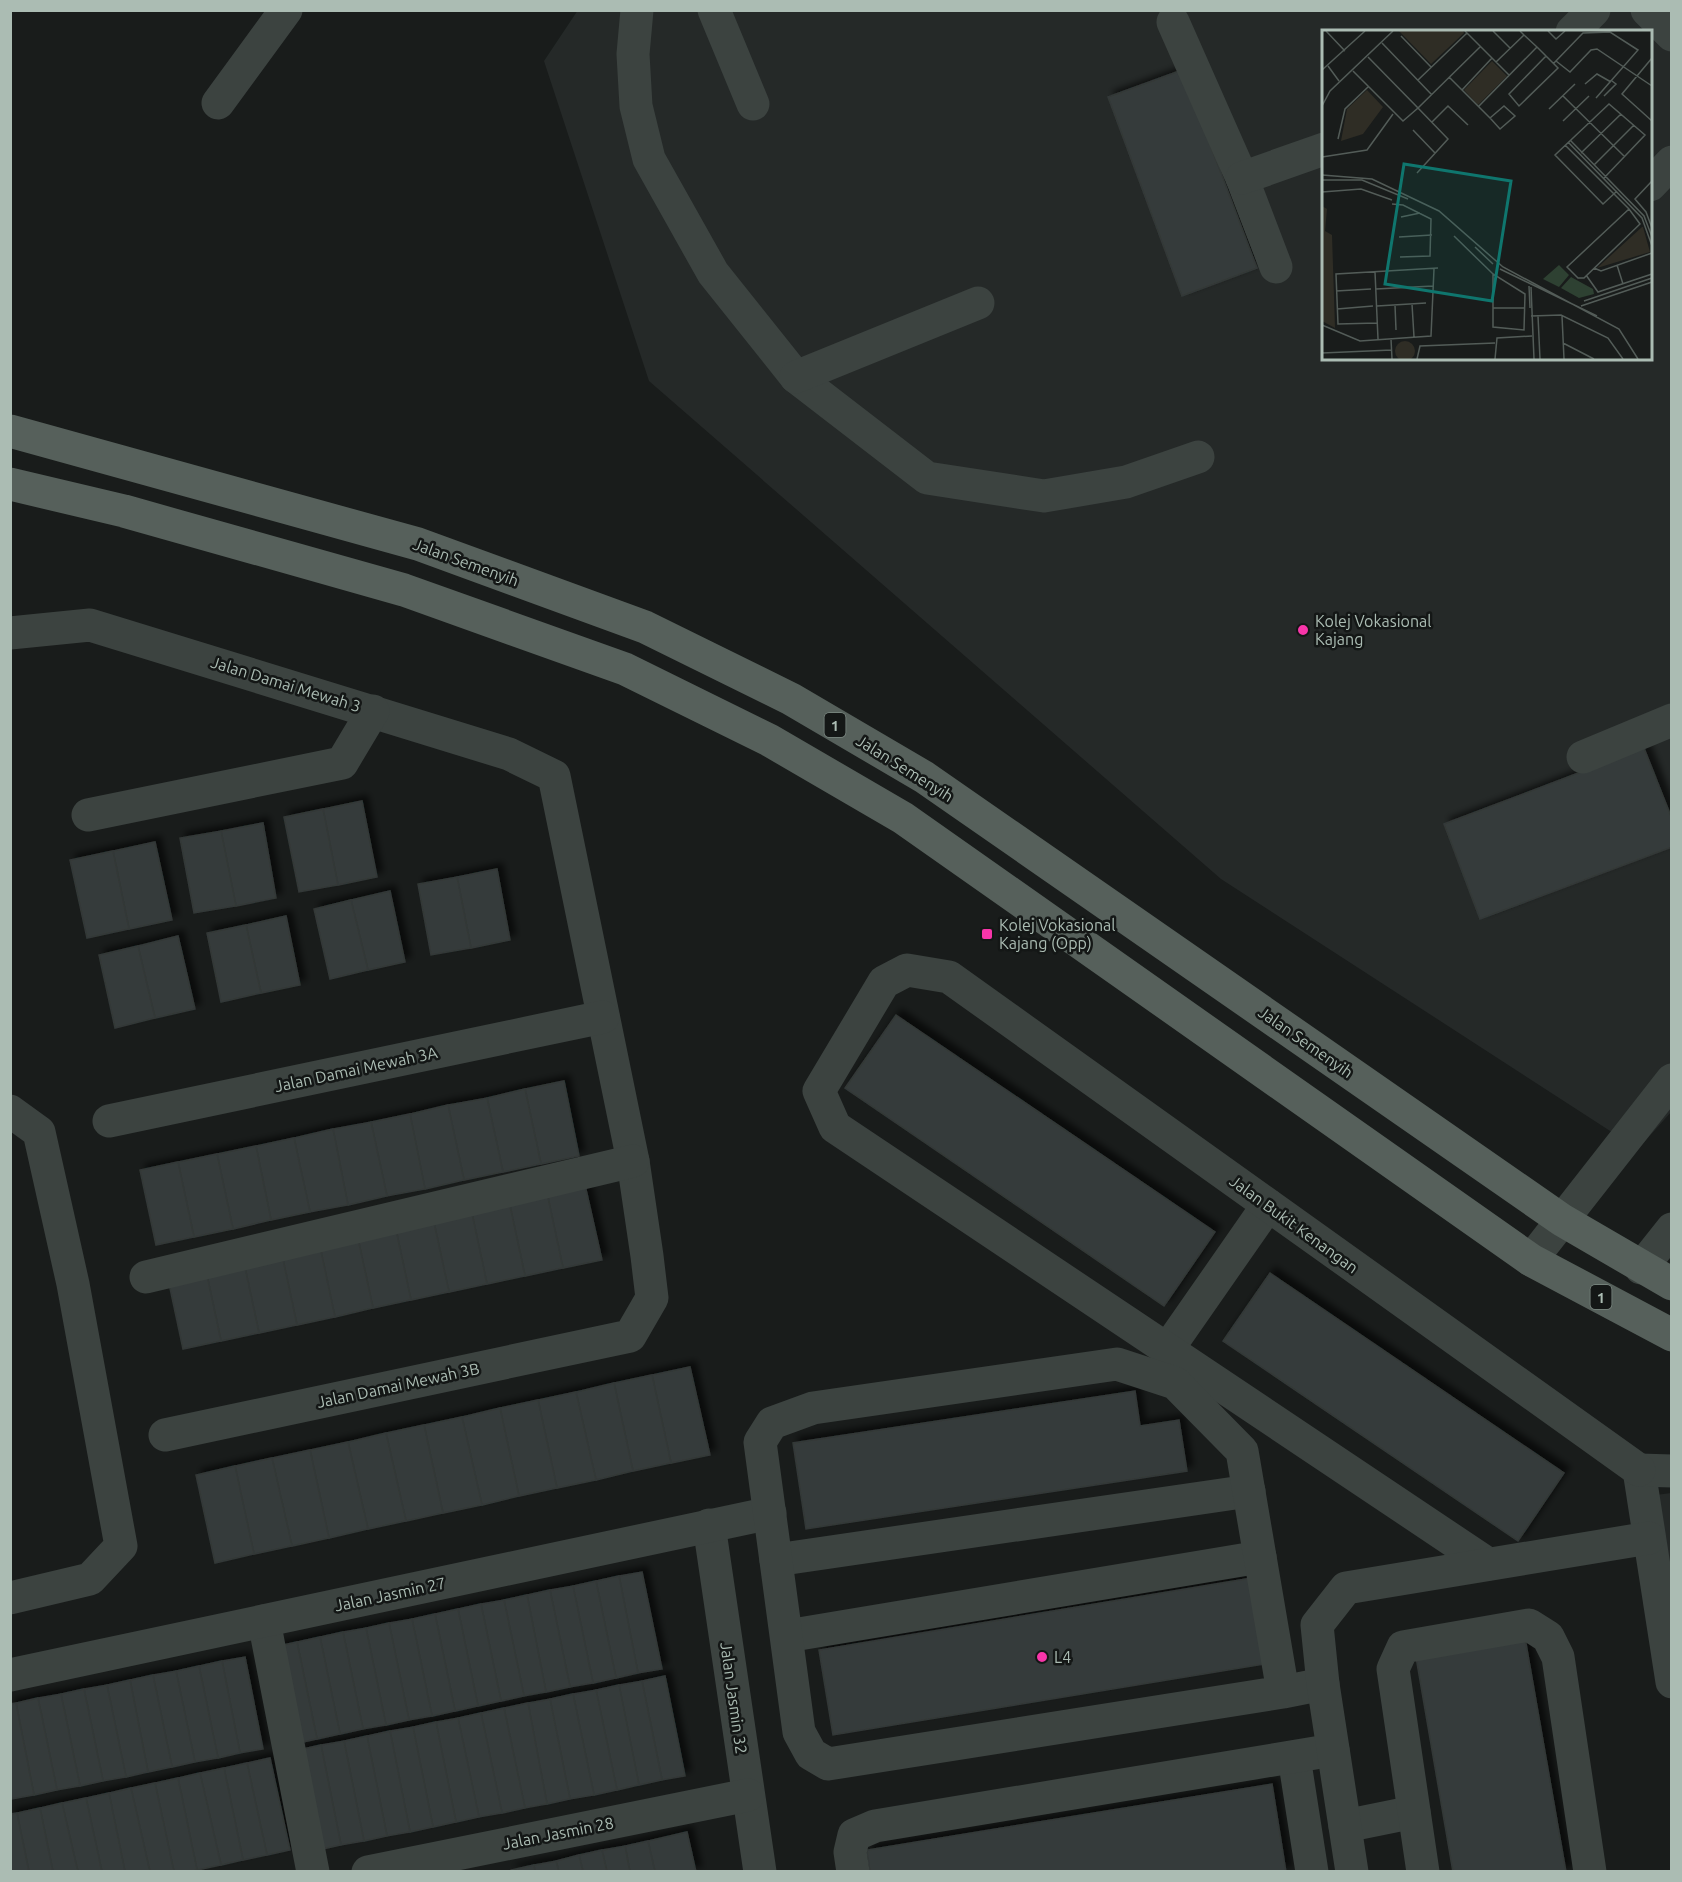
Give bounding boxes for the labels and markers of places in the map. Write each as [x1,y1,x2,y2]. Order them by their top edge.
place label: Kolej Vokasional Kajang [1315,612,1431,648]
marker: Kolej Vokasional Kajang [1296,623,1310,637]
place label: Kolej Vokasional Kajang (Opp) [999,916,1115,953]
marker: Kolej Vokasional Kajang (Opp) [980,927,994,941]
place label: L4 [1054,1648,1071,1666]
marker: L4 [1035,1650,1049,1664]

